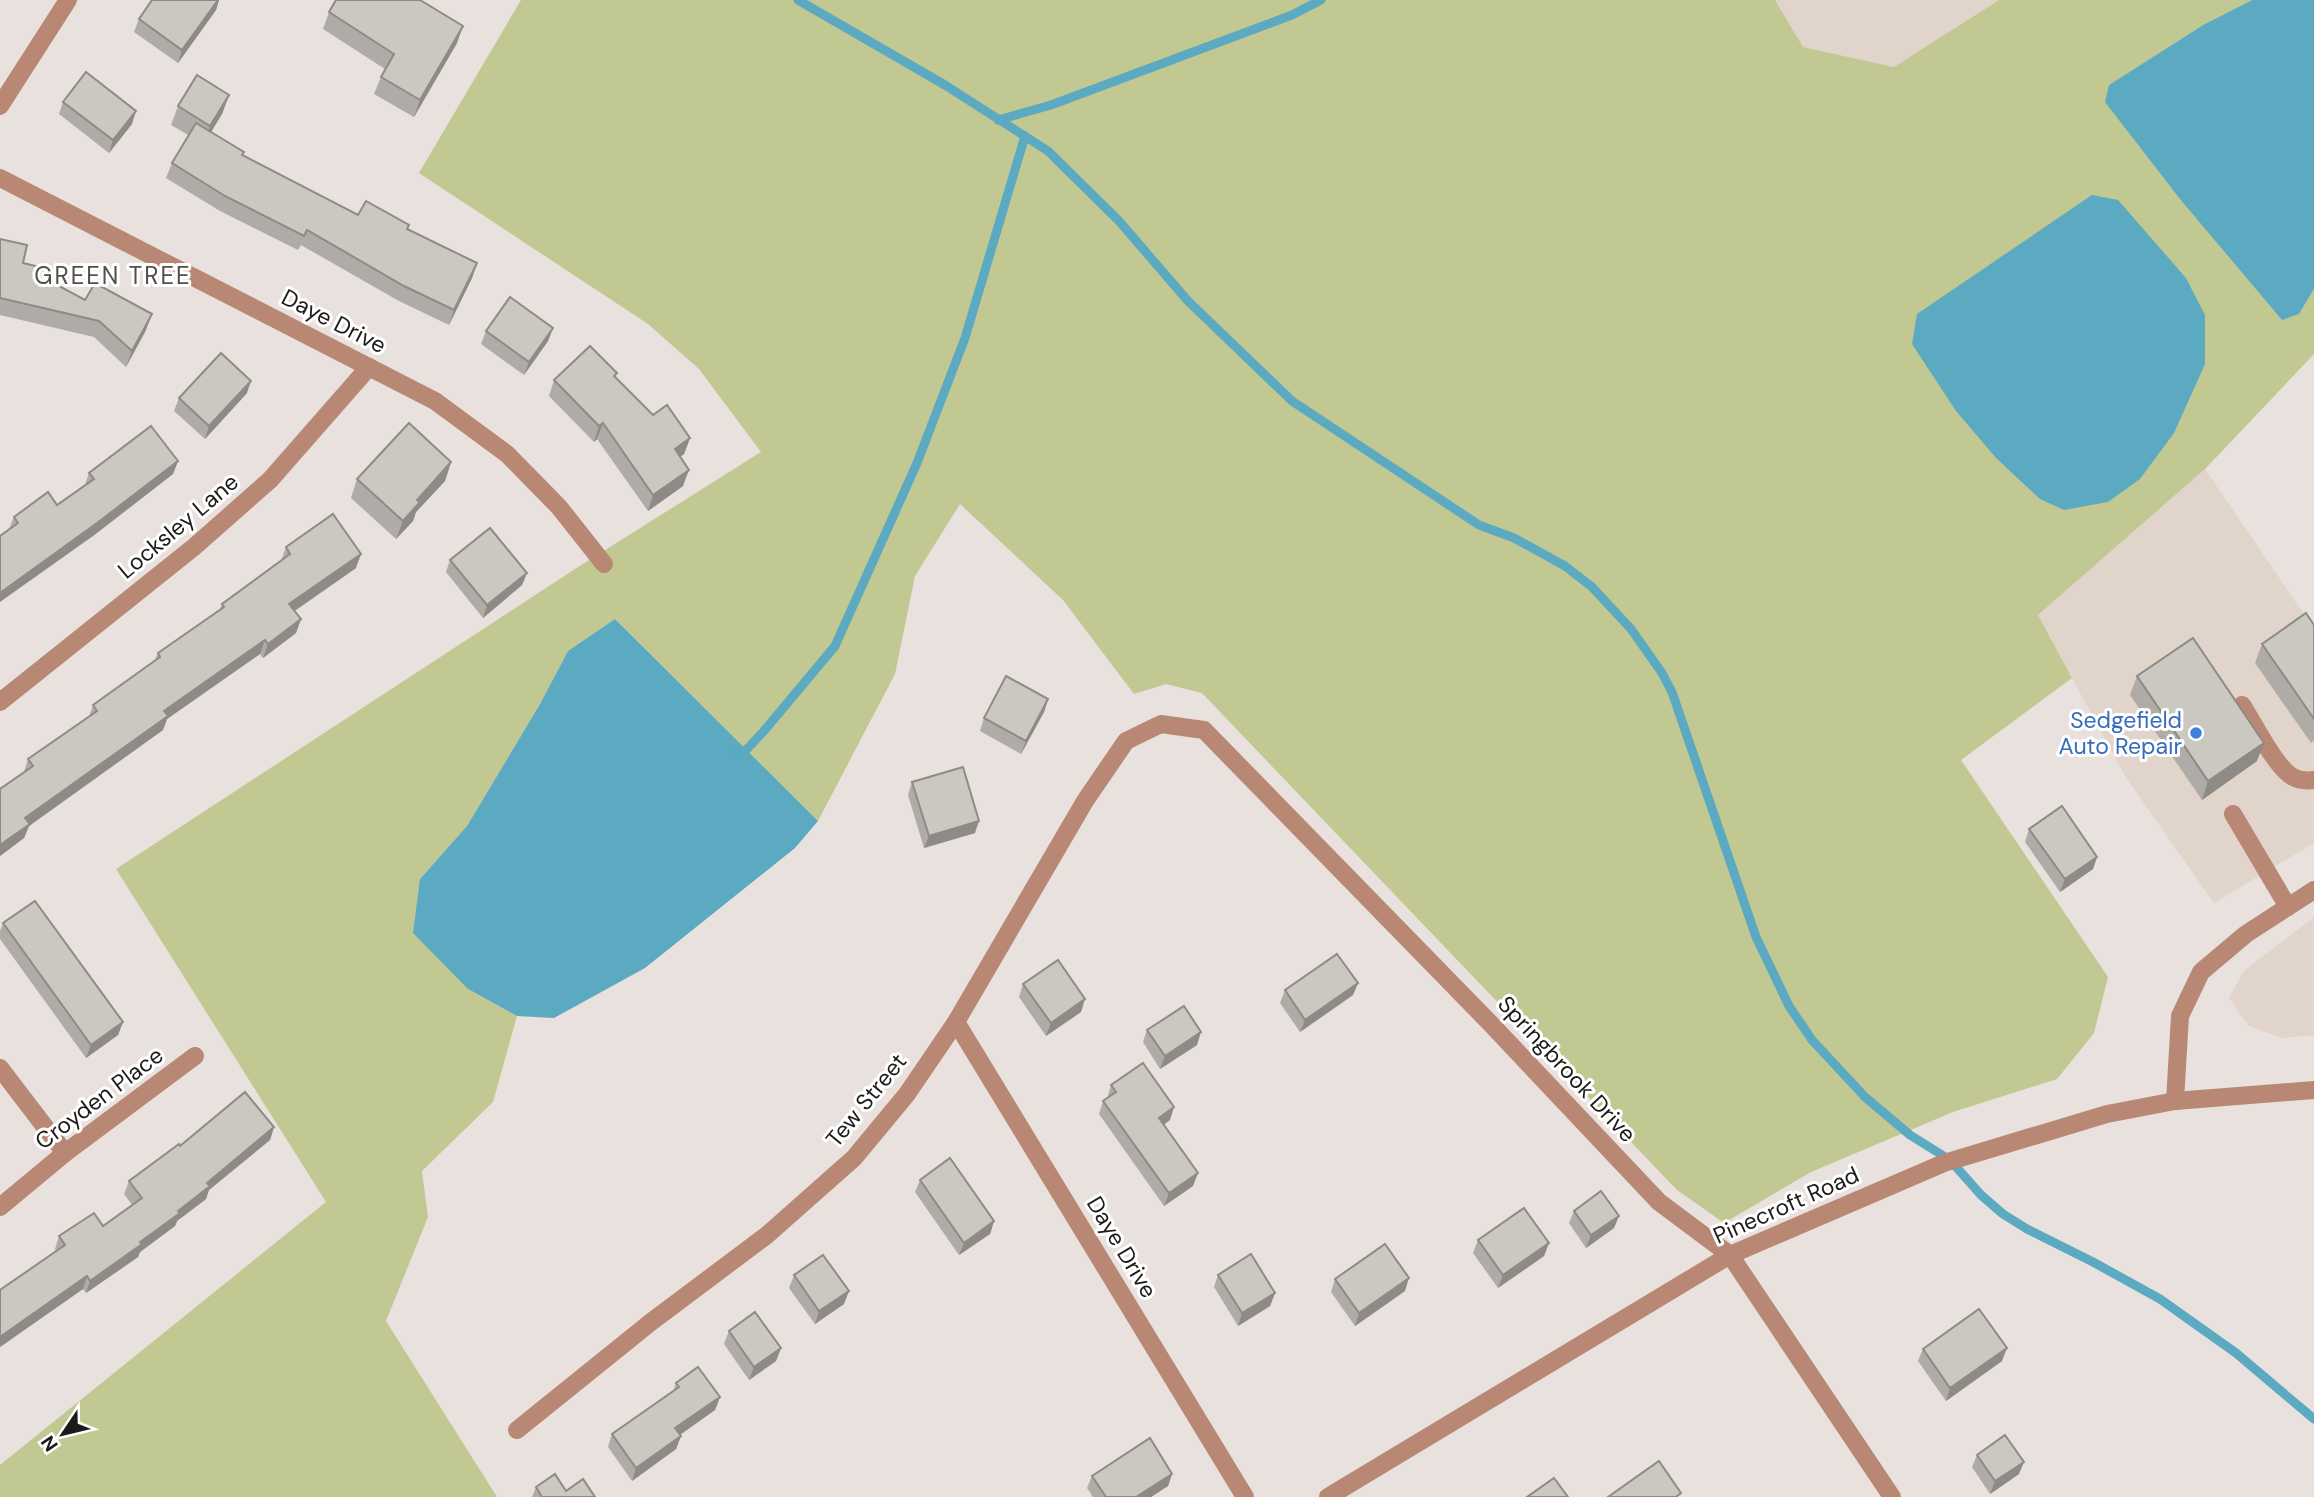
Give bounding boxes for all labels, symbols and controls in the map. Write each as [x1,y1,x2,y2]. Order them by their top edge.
district label: GREEN TREE [34,260,192,291]
street label: Daye Drive [277,282,391,360]
street label: Locksley Lane [111,467,245,585]
place label: Sedgefield Auto Repair [2058,705,2182,761]
marker: Sedgefield Auto Repair [2188,725,2204,741]
street label: Springbrook Drive [1491,989,1643,1149]
street label: Croyden Place [29,1040,169,1156]
street label: Tew Street [819,1047,913,1153]
street label: Pinecroft Road [1708,1159,1864,1251]
street label: Daye Drive [1080,1191,1164,1303]
north arrow [28,1399,98,1469]
text: N [35,1431,64,1456]

